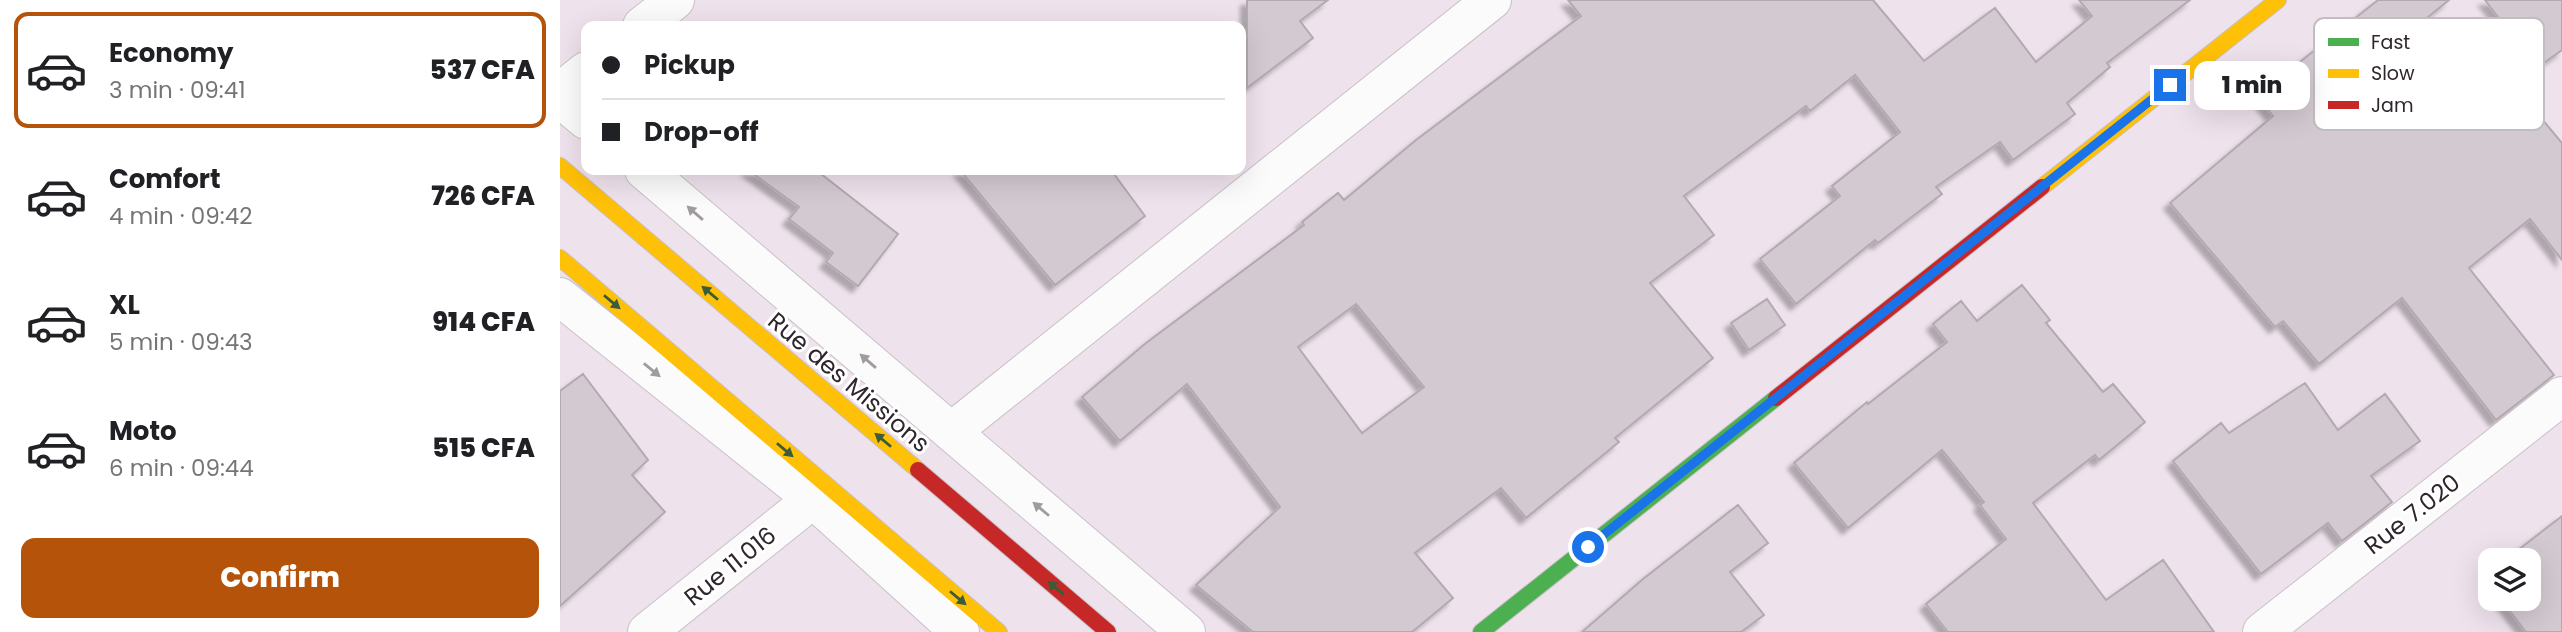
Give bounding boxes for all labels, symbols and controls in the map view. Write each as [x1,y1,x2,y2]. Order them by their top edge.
legend [2314,18,2544,130]
text: Fast [2371,29,2410,56]
text: Economy [109,35,233,71]
icon: car [25,39,88,102]
text: Pickup [644,47,735,83]
text: 537 CFA [430,52,535,88]
callout: 1 min [2194,60,2310,110]
text: Slow [2371,60,2415,87]
route end [2154,69,2186,101]
text: 1 min [2222,69,2282,101]
text: 3 min · 09:41 [109,74,246,106]
text: Jam [2371,92,2413,119]
text: Drop-off [644,114,759,150]
text: Comfort [109,161,221,197]
icon: car [25,165,88,228]
text: 726 CFA [431,178,535,214]
text: 4 min · 09:42 [109,200,252,232]
one-way arrow [686,206,703,221]
one-way arrow [701,286,718,301]
text: XL [109,287,140,323]
icon: car [25,291,88,354]
one-way arrow [603,294,621,310]
text: 914 CFA [432,304,535,340]
street label: Rue des Missions [761,304,937,460]
text: 5 min · 09:43 [109,326,253,358]
one-way arrow [859,354,876,369]
one-way arrow [642,363,660,378]
text: Moto [109,413,177,449]
icon: car [25,417,88,480]
text: 515 CFA [432,430,535,466]
one-way arrow [874,432,892,448]
one-way arrow [776,442,794,458]
text: 6 min · 09:44 [109,452,254,484]
street label: Rue 7.020 [2357,466,2467,562]
one-way arrow [1032,502,1049,517]
street label: Rue 11.016 [677,519,783,613]
route start [1572,531,1604,563]
button: Confirm [21,538,539,618]
map controls [2478,548,2541,611]
button: layers [2478,548,2541,611]
one-way arrow [1048,581,1065,596]
one-way arrow [949,590,967,605]

